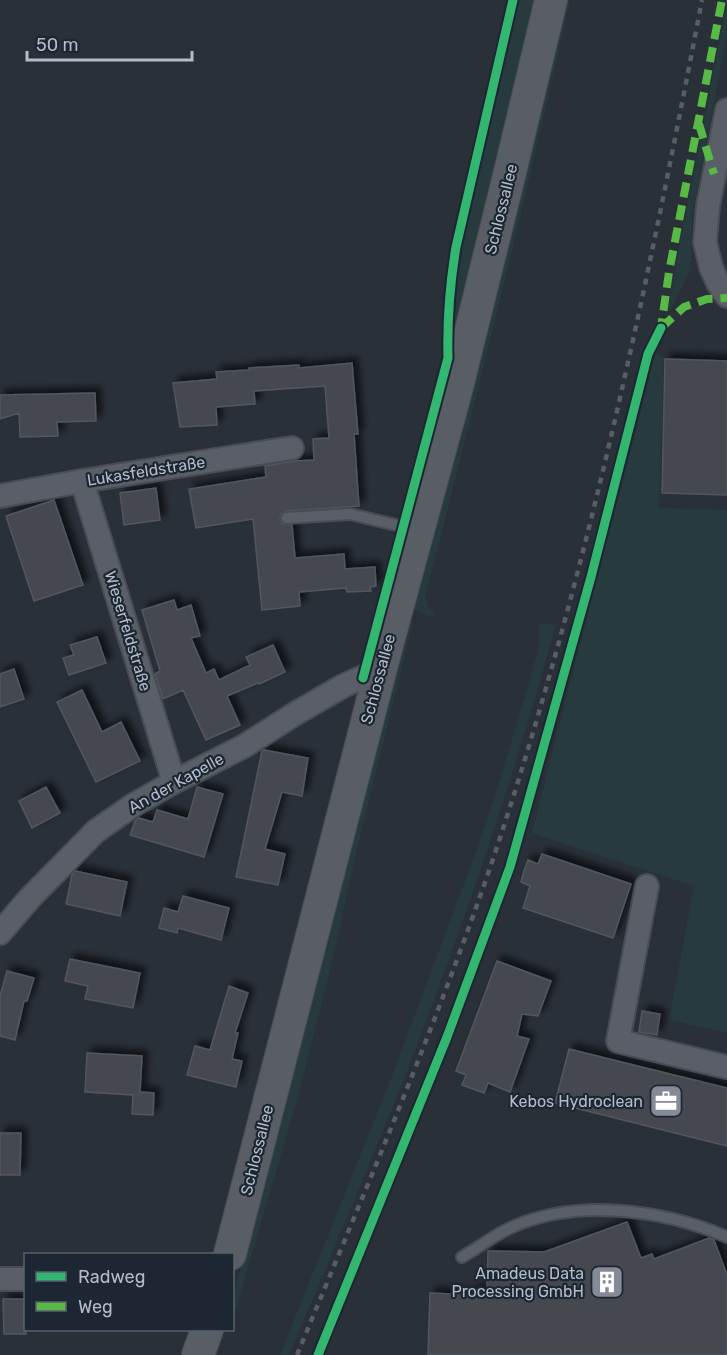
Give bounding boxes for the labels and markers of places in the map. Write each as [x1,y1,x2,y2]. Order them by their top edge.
office icon: Kebos Hydroclean [648,1083,684,1119]
place label: Kebos Hydroclean [509,1092,643,1111]
place label: Amadeus Data Processing GmbH [451,1264,584,1301]
building icon: Amadeus Data Processing GmbH [589,1264,625,1300]

